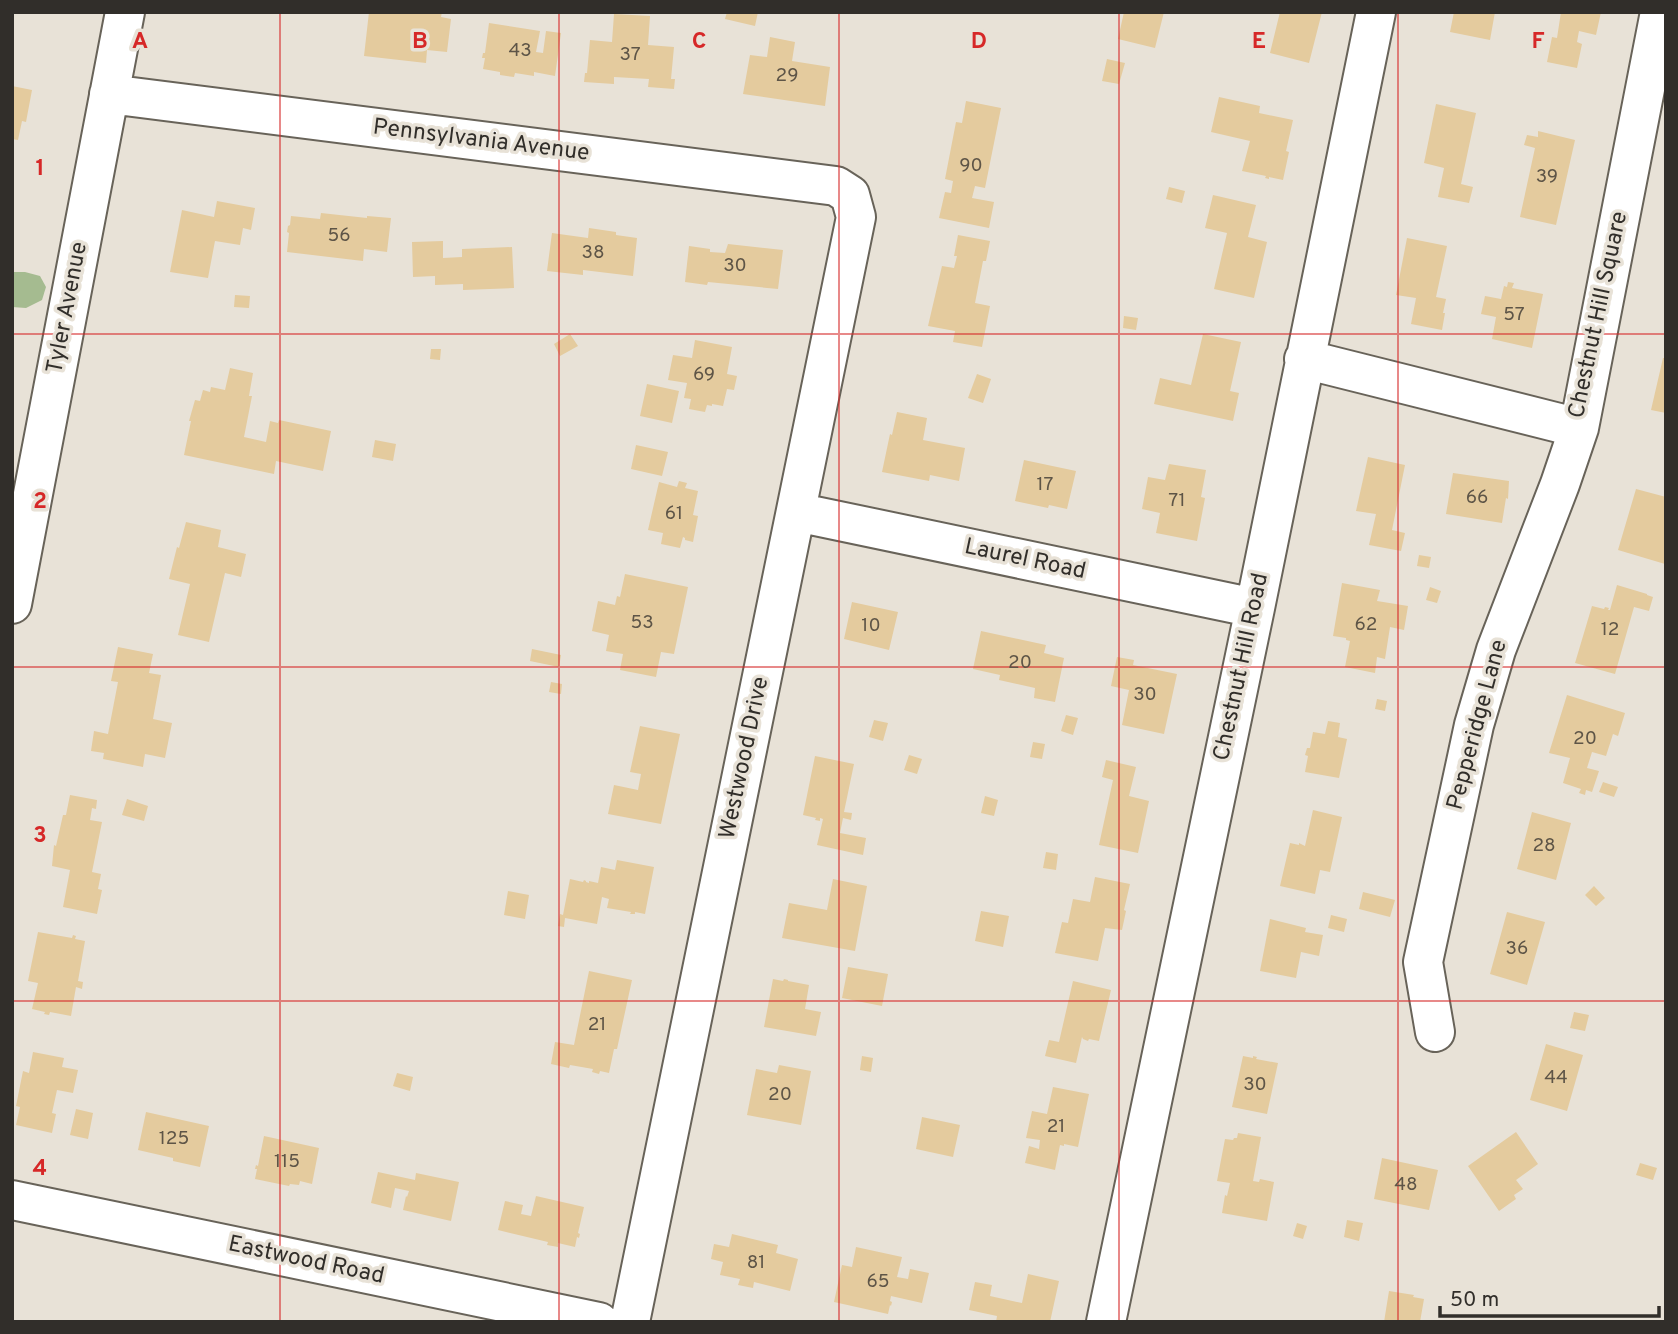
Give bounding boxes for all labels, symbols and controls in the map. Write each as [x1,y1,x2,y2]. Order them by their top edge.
text: A [132,28,148,57]
text: B [412,28,428,57]
text: C [692,28,706,57]
text: D [971,28,987,57]
text: E [1252,28,1266,57]
text: F [1531,28,1545,57]
house number: 43 [508,39,532,63]
house number: 37 [619,43,641,67]
house number: 29 [776,64,798,88]
street label: Pennsylvania Avenue [371,113,591,169]
house number: 90 [959,154,983,178]
text: 1 [35,155,45,184]
house number: 39 [1536,165,1558,189]
street label: Chestnut Hill Square [1563,209,1635,421]
house number: 56 [327,224,351,248]
street label: Tyler Avenue [41,240,95,376]
house number: 38 [581,241,605,265]
house number: 30 [723,254,747,278]
house number: 57 [1503,303,1525,327]
house number: 69 [693,363,715,387]
house number: 17 [1037,473,1054,497]
house number: 66 [1466,486,1488,510]
text: 2 [33,488,47,517]
house number: 71 [1168,489,1186,513]
house number: 61 [665,502,683,526]
street label: Laurel Road [962,533,1088,587]
street label: Chestnut Hill Road [1208,570,1276,764]
house number: 53 [630,611,654,635]
house number: 62 [1355,613,1377,637]
house number: 10 [861,614,881,638]
house number: 12 [1601,618,1619,642]
street label: Pepperidge Lane [1441,637,1515,813]
house number: 20 [1008,651,1032,675]
street label: Westwood Drive [714,674,776,842]
house number: 30 [1133,683,1157,707]
house number: 20 [1573,727,1597,751]
text: 3 [33,822,47,851]
house number: 28 [1532,834,1556,858]
house number: 36 [1506,937,1528,961]
house number: 21 [588,1013,606,1037]
house number: 44 [1544,1066,1568,1090]
house number: 30 [1243,1073,1267,1097]
house number: 20 [768,1083,792,1107]
house number: 21 [1047,1115,1065,1139]
house number: 125 [159,1127,189,1151]
house number: 115 [274,1150,300,1174]
text: 4 [33,1155,47,1184]
house number: 48 [1394,1173,1418,1197]
street label: Eastwood Road [225,1230,387,1292]
house number: 81 [747,1251,765,1275]
house number: 65 [866,1270,890,1294]
scale bar [1440,1274,1659,1318]
text: 50 m [1450,1287,1499,1314]

